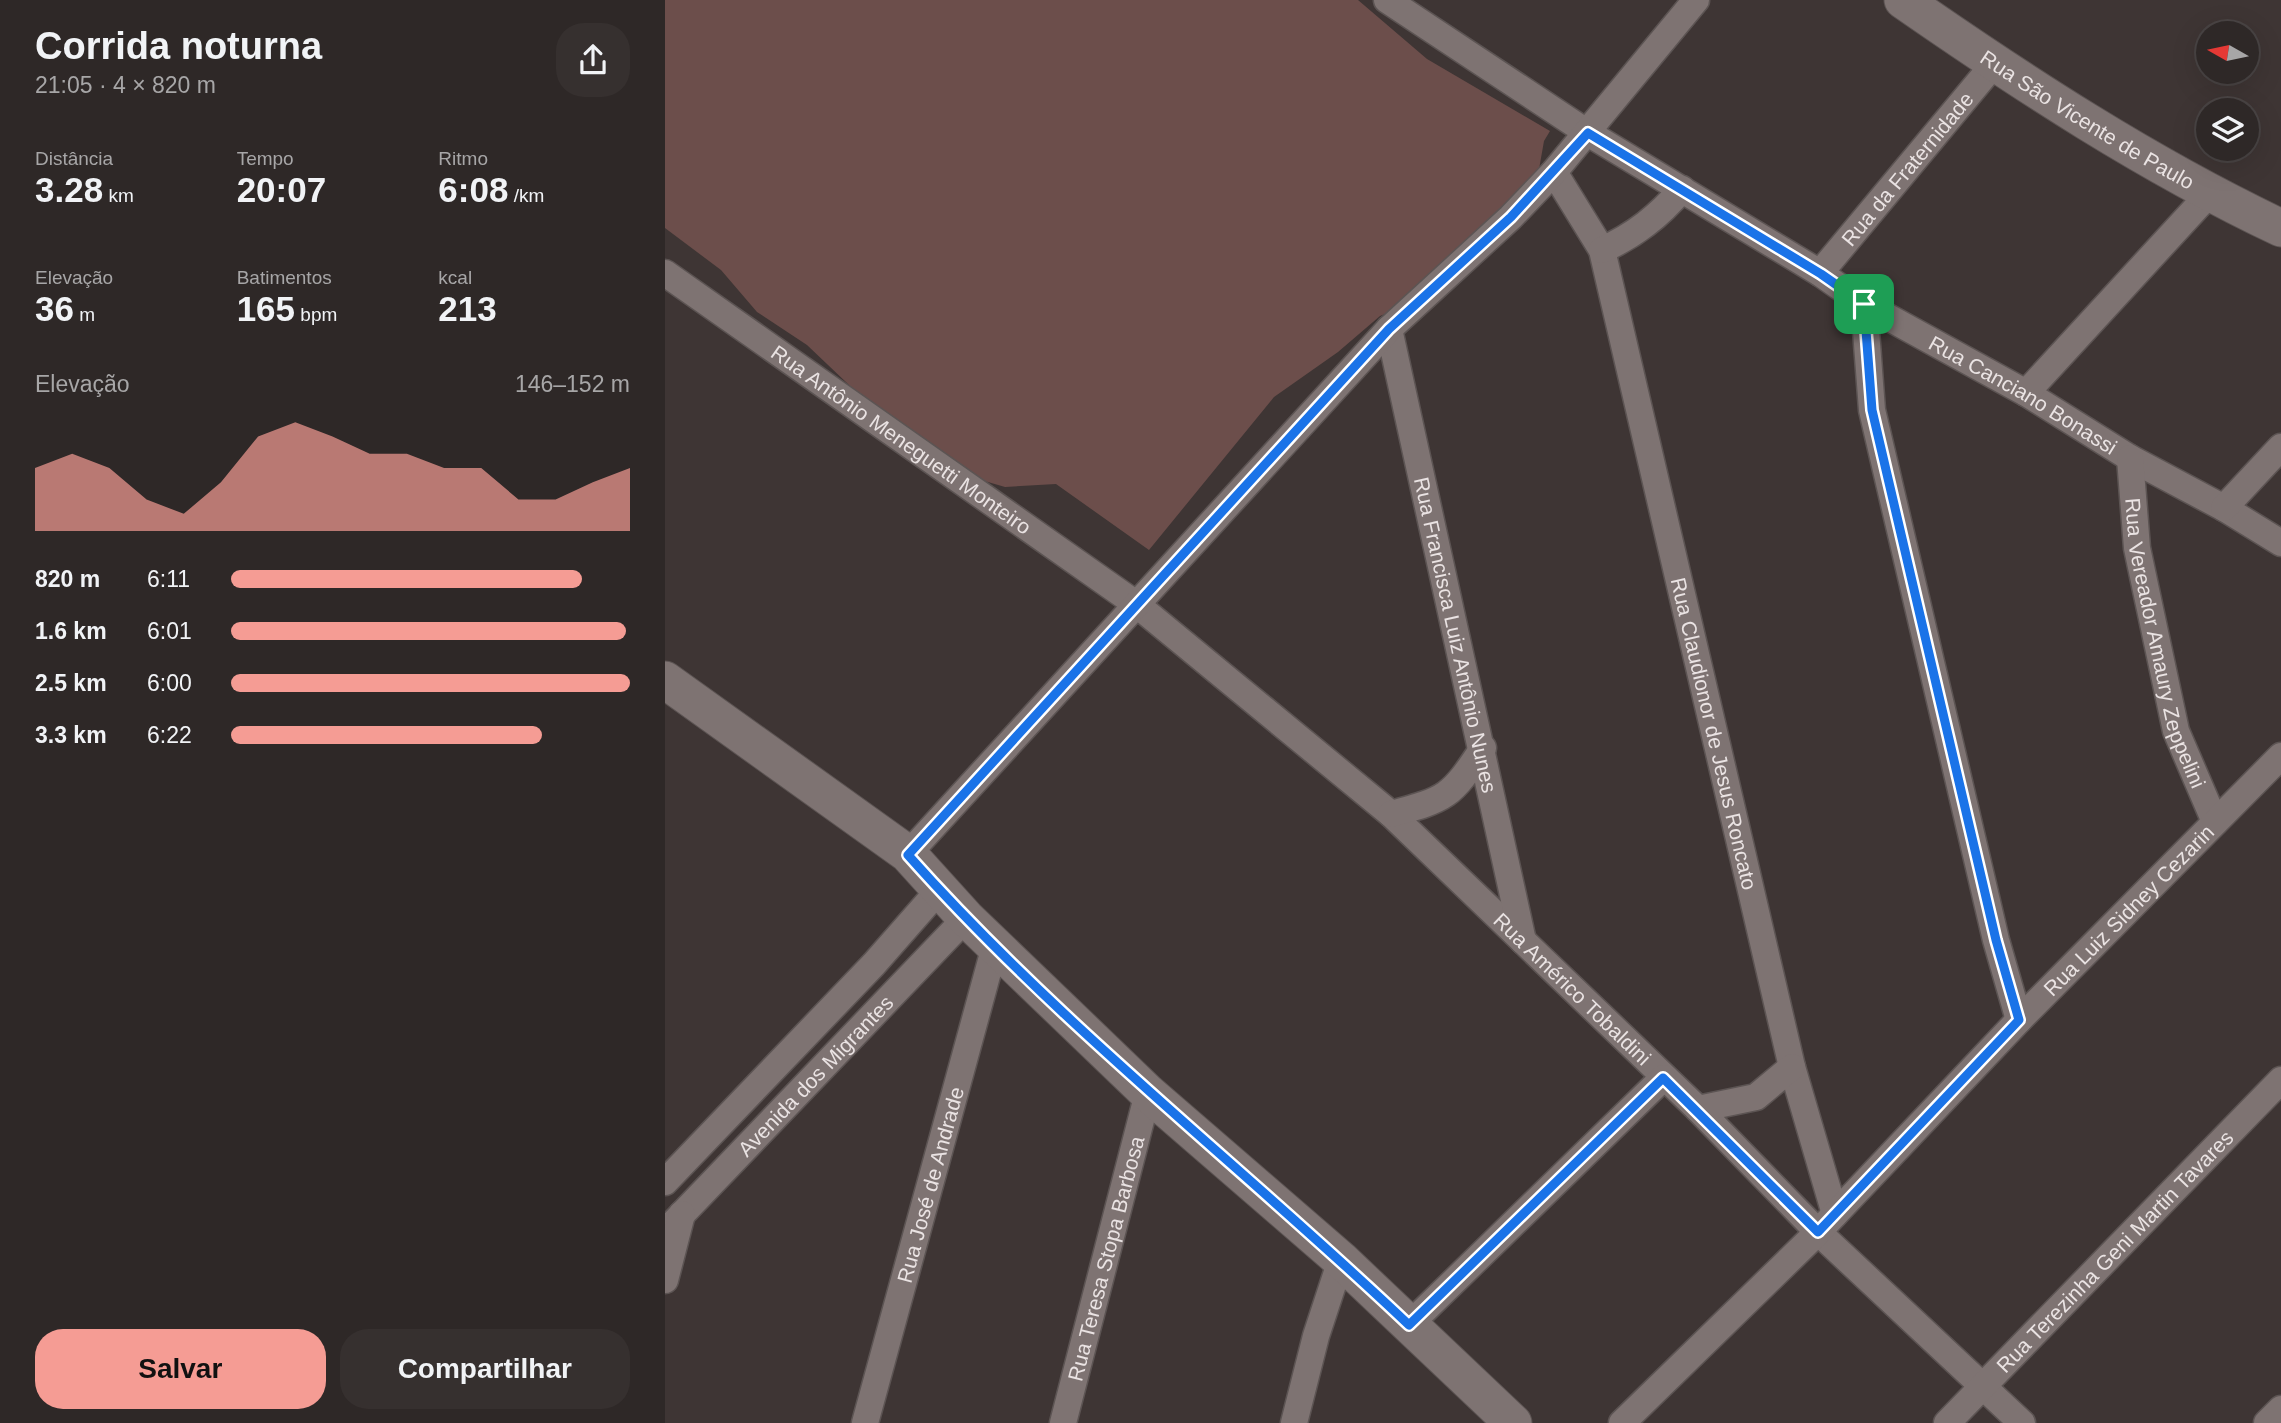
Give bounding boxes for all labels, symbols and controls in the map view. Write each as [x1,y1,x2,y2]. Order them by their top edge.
north arrow [2196,21,2259,84]
map controls [2196,21,2259,161]
button: share [556,23,630,97]
text: Corrida noturna [35,25,322,67]
street label: Rua São Vicente de Paulo [1977,45,2198,193]
text: 21:05 · 4 × 820 m [35,72,216,98]
street label: Rua da Fraternidade [1837,87,1978,250]
button: layers [2196,98,2259,161]
text: Distância [35,148,113,169]
text: Tempo [237,148,294,169]
text: Ritmo [438,148,488,169]
text: 3.28 [35,170,103,209]
text: 20:07 [237,170,326,209]
text: 6:08 [438,170,508,209]
text: km [103,185,134,206]
text: /km [508,185,544,206]
text: Elevação [35,267,113,288]
text: Batimentos [237,267,332,288]
text: kcal [438,267,472,288]
pin [1834,274,1894,334]
icon: arrive [1845,285,1883,323]
text: 36 [35,289,74,328]
text: 165 [237,289,295,328]
text: 213 [438,289,497,328]
text: m [74,304,95,325]
text: bpm [295,304,337,325]
street label: Rua Canciano Bonassi [1925,331,2121,459]
street label: Rua Antônio Meneguetti Monteiro [767,340,1036,538]
text: Elevação [35,371,130,397]
text: 146–152 m [515,371,630,397]
street label: Rua Francisca Luiz Antônio Nunes [1410,475,1502,795]
street label: Rua Vereador Amaury Zeppelini [2122,497,2210,791]
text: 820 m [35,566,100,592]
text: 6:11 [147,566,190,592]
street label: Rua Claudionor de Jesus Roncato [1667,575,1762,892]
text: 1.6 km [35,618,107,644]
text: 6:01 [147,618,192,644]
text: 2.5 km [35,670,107,696]
text: 6:00 [147,670,192,696]
text: 3.3 km [35,722,107,748]
text: 6:22 [147,722,192,748]
street label: Rua Luiz Sidney Cezarin [2039,820,2218,1000]
street label: Rua Américo Tobaldini [1489,908,1656,1069]
street label: Avenida dos Migrantes [733,990,897,1160]
street label: Rua José de Andrade [892,1084,968,1285]
street label: Rua Terezinha Geni Martin Tavares [1992,1125,2237,1377]
street label: Rua Teresa Stopa Barbosa [1063,1133,1148,1383]
button: Salvar [35,1329,326,1409]
button: Compartilhar [340,1329,630,1409]

